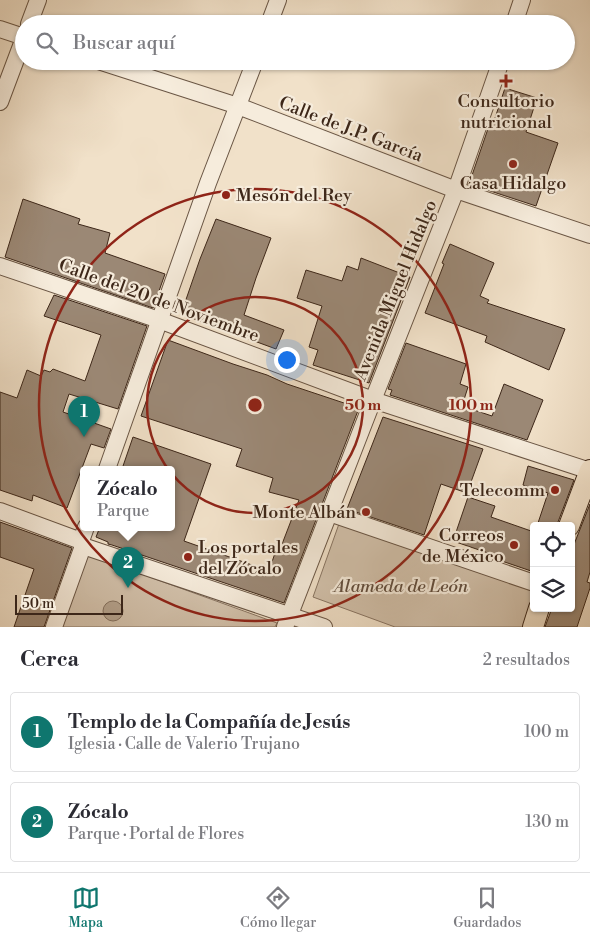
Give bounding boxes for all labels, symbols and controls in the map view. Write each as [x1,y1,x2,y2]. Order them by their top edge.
search box [15,15,575,70]
icon: search [33,29,61,57]
text: Buscar aquí [73,31,175,55]
marker: Consultorio nutricional [499,74,513,88]
place label: Consultorio nutricional [457,90,555,134]
street label: Calle de J.P. García [276,91,427,168]
marker: Casa Hidalgo [507,158,519,170]
place label: Casa Hidalgo [460,172,566,195]
place label: Mesón del Rey [236,184,352,207]
marker: Mesón del Rey [220,189,232,201]
street label: Avenida Miguel Hidalgo [348,196,442,385]
street label: Calle del 20 de Noviembre [55,253,262,348]
your location [274,347,300,373]
pin: 1 [68,396,100,437]
centre of rings [246,396,264,414]
text: 50 m [345,396,381,415]
text: 100 m [449,396,494,415]
popup [80,466,175,531]
text: Zócalo [97,477,158,501]
place label: Telecomm [460,479,545,502]
marker: Telecomm [549,484,561,496]
text: Parque [97,501,149,521]
place label: Monte Albán [252,501,356,524]
marker: Monte Albán [360,506,372,518]
map controls [530,522,575,612]
button: locate [530,522,575,567]
place label: Correos de México [422,524,504,568]
place label: Los portales del Zócalo [198,536,299,580]
marker: Correos de México [508,539,520,551]
pin: 2 [112,547,144,588]
marker: Los portales del Zócalo [182,551,194,563]
button: layers [530,567,575,612]
park label: Alameda de León [332,575,469,598]
scale bar [15,592,122,615]
text: 50 m [22,595,54,613]
text: Cerca [20,647,79,673]
text: 2 resultados [483,650,570,670]
text: Templo de la Compañía de Jesús [68,710,350,734]
text: 1 [33,722,41,742]
text: 100 m [524,722,569,742]
text: Iglesia · Calle de Valerio Trujano [68,734,300,754]
text: Zócalo [68,800,129,824]
text: 2 [32,812,42,832]
text: 130 m [525,812,569,832]
text: Parque · Portal de Flores [68,824,244,844]
tab: Mapa [68,884,103,932]
tab: Cómo llegar [240,884,316,932]
tab: Guardados [453,884,522,932]

